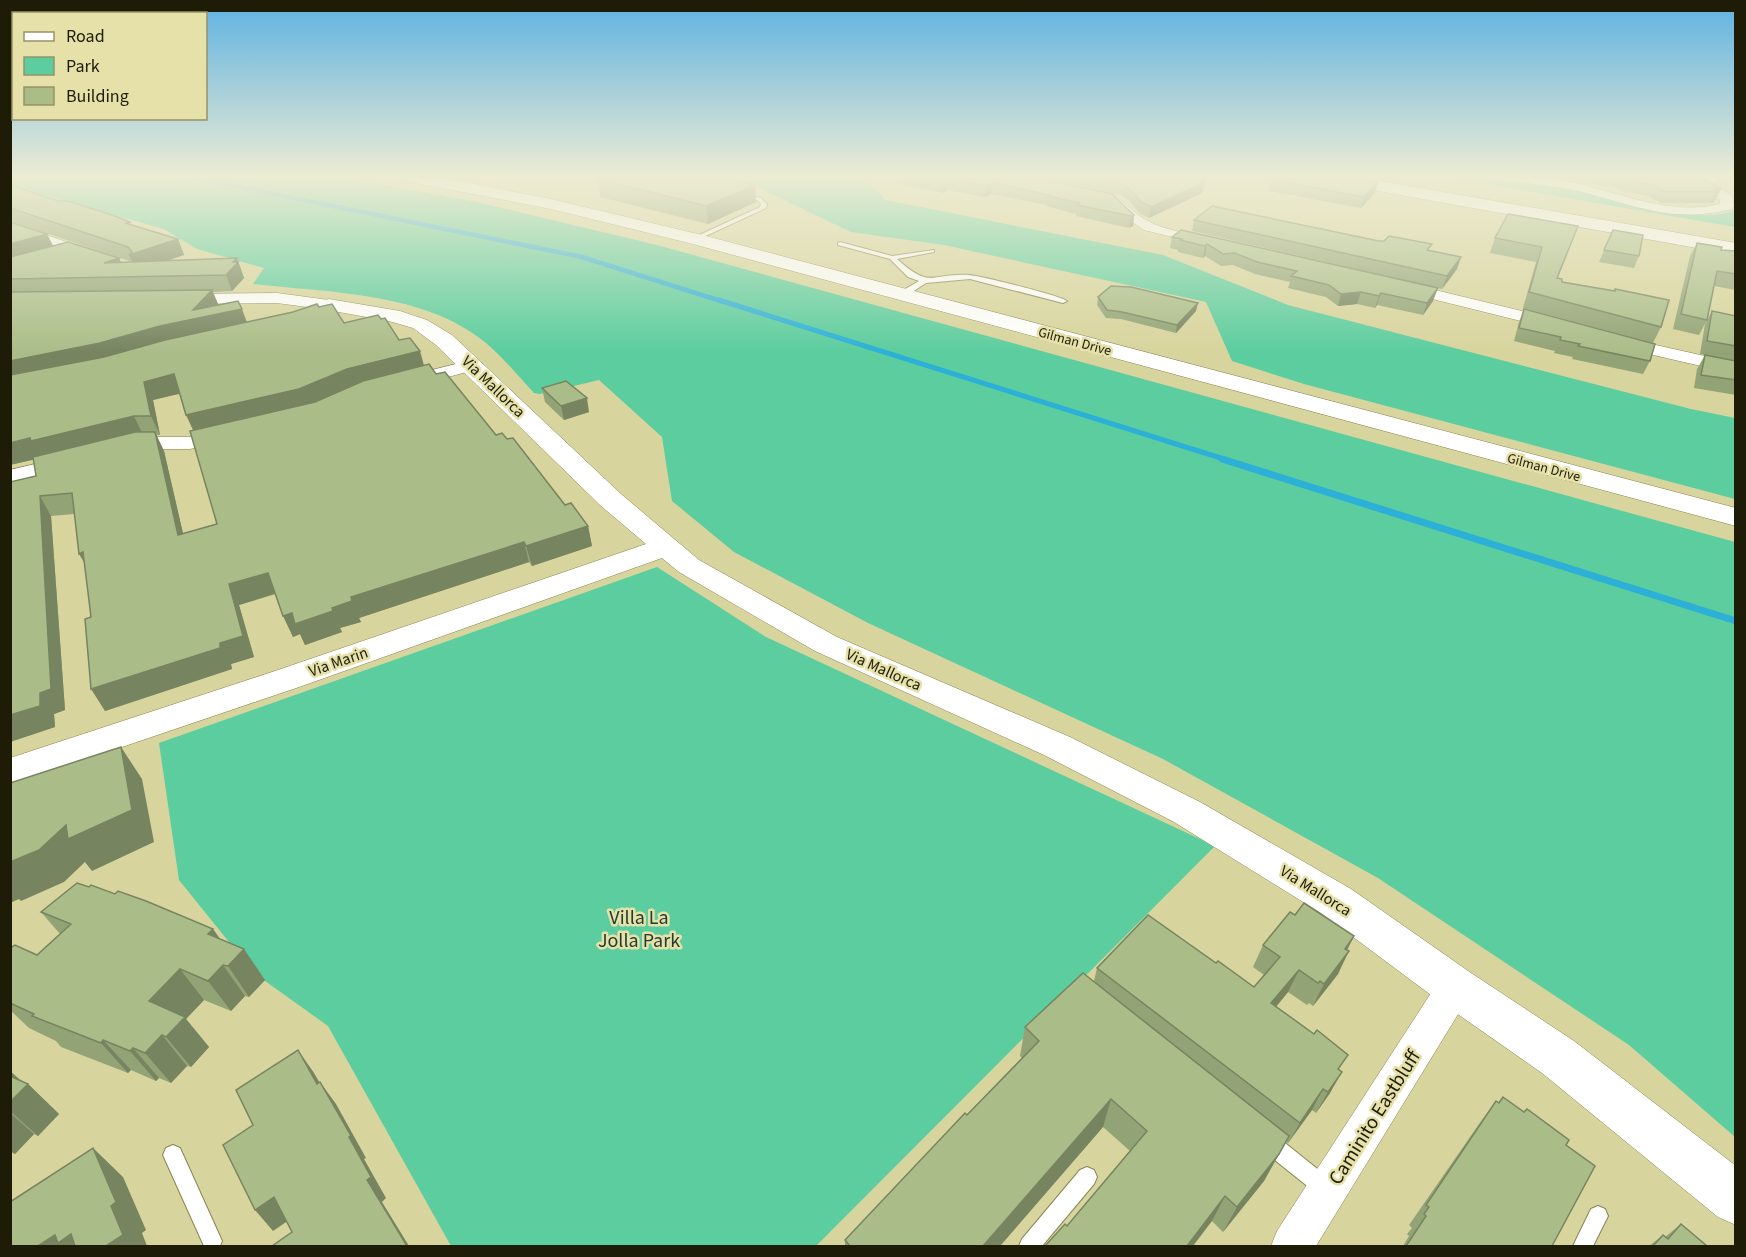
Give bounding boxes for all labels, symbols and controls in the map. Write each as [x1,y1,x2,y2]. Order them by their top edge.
legend [12,12,207,120]
text: Road [66,24,105,49]
text: Park [66,54,100,79]
text: Building [66,84,129,109]
street label: Gilman Drive [1036,323,1114,361]
street label: Via Mallorca [457,351,530,423]
street label: Gilman Drive [1505,449,1583,487]
street label: Via Marin [306,642,371,682]
street label: Via Mallorca [842,643,925,696]
street label: Via Mallorca [1275,860,1355,922]
park label: Villa La Jolla Park [598,904,680,955]
street label: Caminito Eastbluff [1322,1044,1428,1190]

